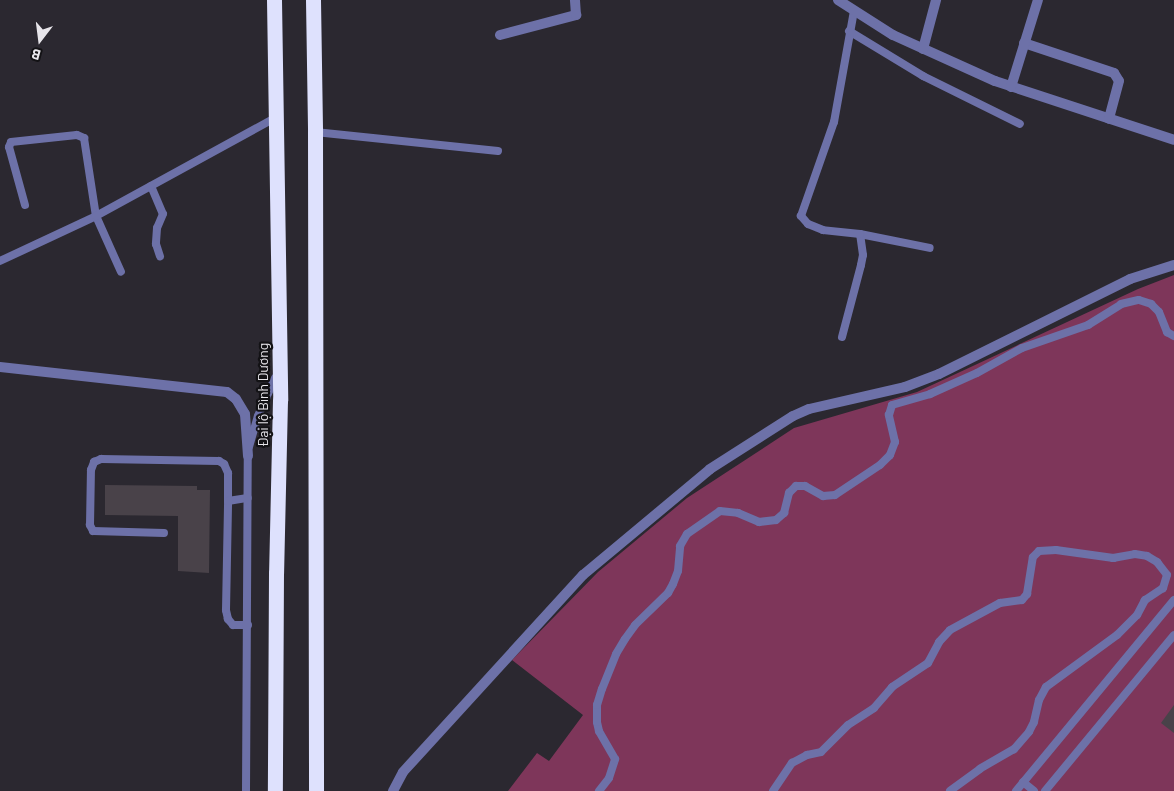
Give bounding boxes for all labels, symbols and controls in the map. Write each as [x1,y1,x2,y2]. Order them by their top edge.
north arrow [15,15,65,65]
text: B [30,46,42,64]
street label: Đại lộ Bình Dương [255,343,271,447]

